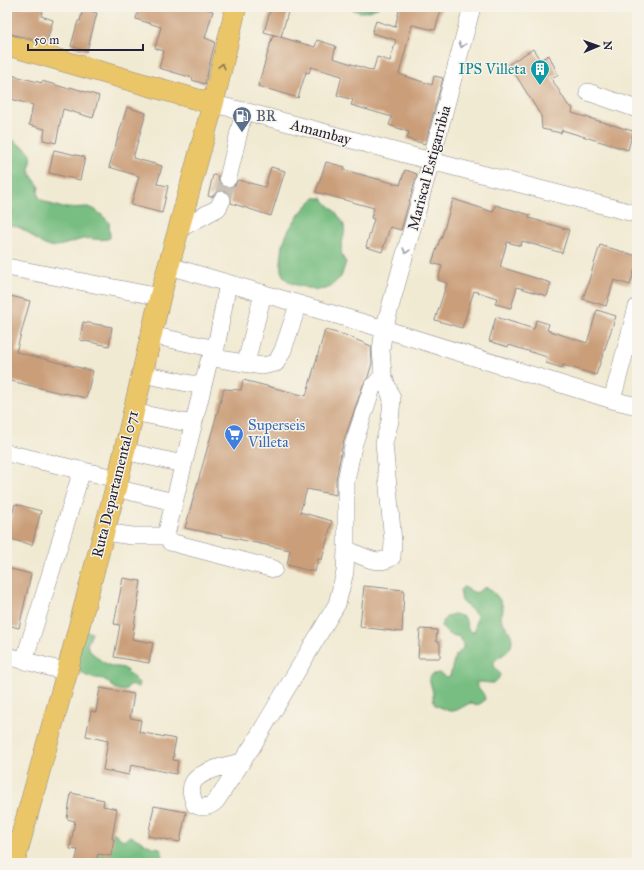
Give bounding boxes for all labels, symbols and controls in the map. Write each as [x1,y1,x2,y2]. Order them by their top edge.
scale bar [28,26,143,52]
north arrow [578,26,618,66]
text: 50 m [34,33,59,47]
one-way arrow [458,41,467,48]
text: N [601,41,614,51]
building icon: IPS Villeta [529,58,551,86]
place label: IPS Villeta [459,60,527,78]
one-way arrow [217,63,225,70]
street label: Mariscal Estigarribia [404,103,455,233]
fuel station icon: BR [231,105,253,133]
place label: BR [256,107,277,125]
street label: Amambay [288,115,354,149]
one-way arrow [402,247,411,254]
street label: Ruta Departamental 071 [88,409,142,559]
place label: Superseis Villeta [247,416,305,451]
supermarket icon: Superseis Villeta [223,423,245,451]

